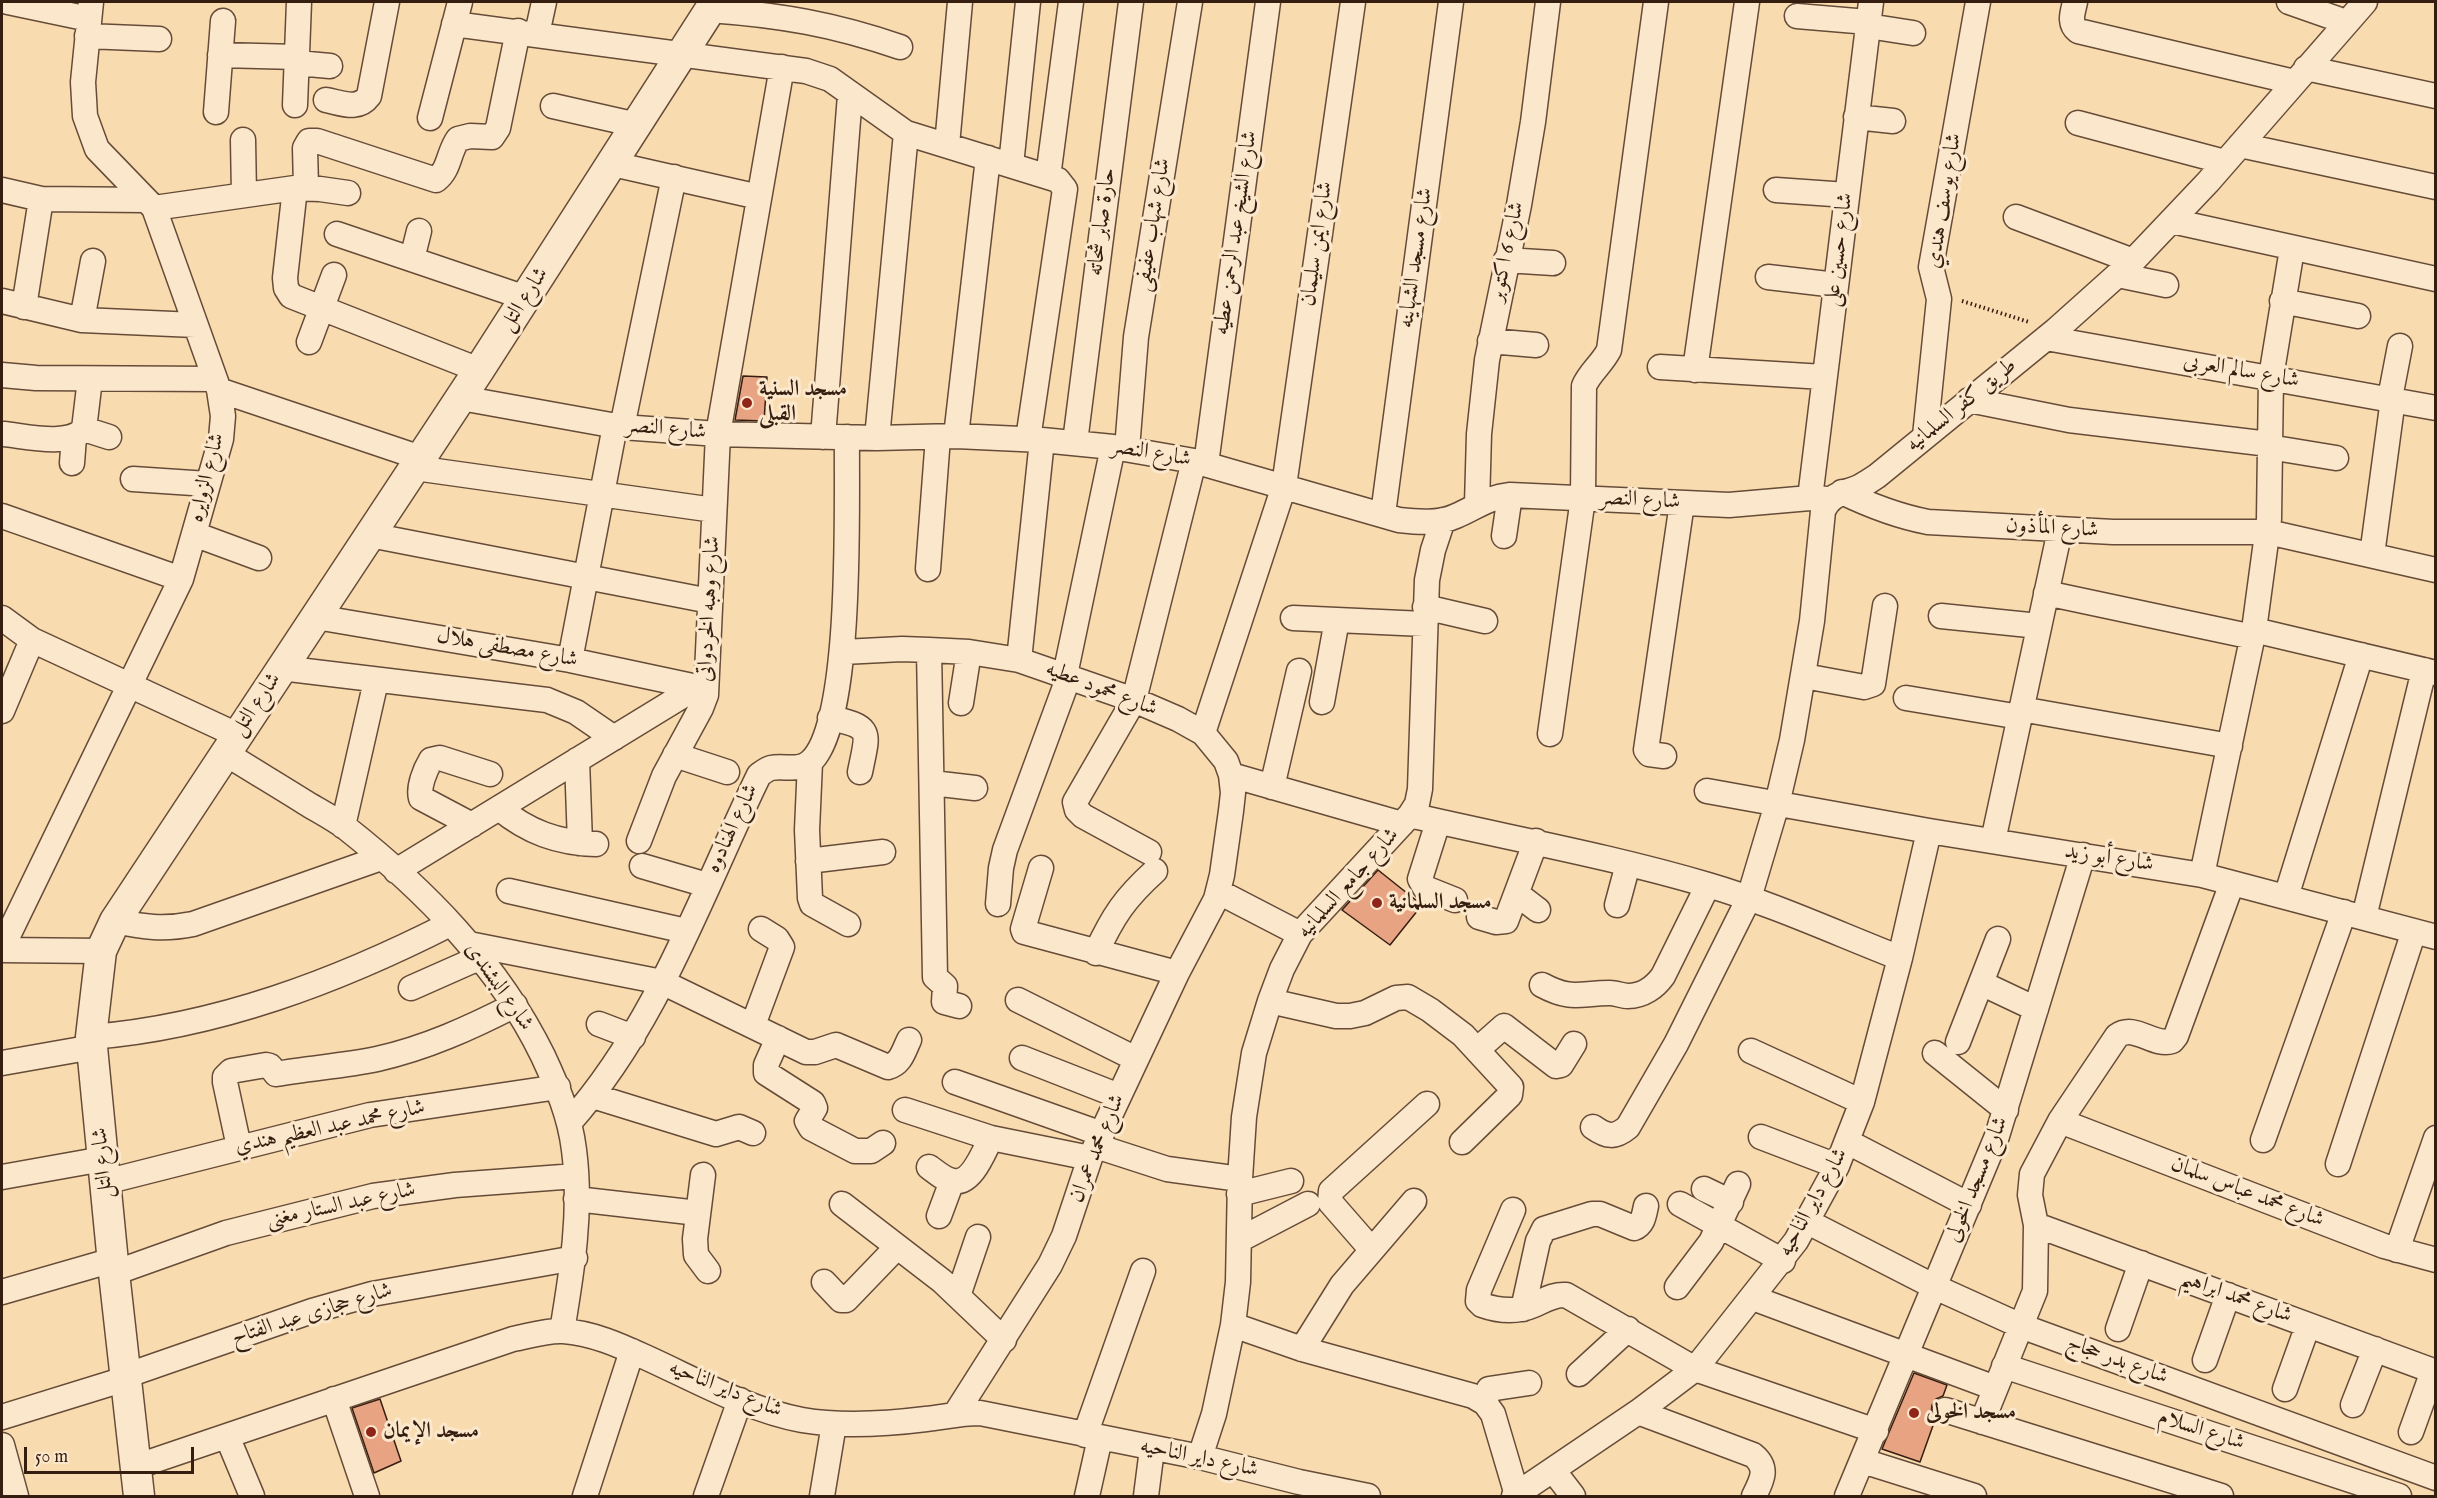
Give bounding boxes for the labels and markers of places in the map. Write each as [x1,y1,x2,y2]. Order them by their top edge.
place label: مسجد السنية القبلى [759,377,847,428]
marker: مسجد السنية القبلى [740,396,754,410]
place label: مسجد السلمانية [1389,890,1492,916]
marker: مسجد السلمانية [1370,896,1384,910]
place label: مسجد الخولى [1926,1400,2016,1426]
marker: مسجد الخولى [1907,1406,1921,1420]
place label: مسجد الإيمان [383,1419,479,1445]
marker: مسجد الإيمان [364,1425,378,1439]

